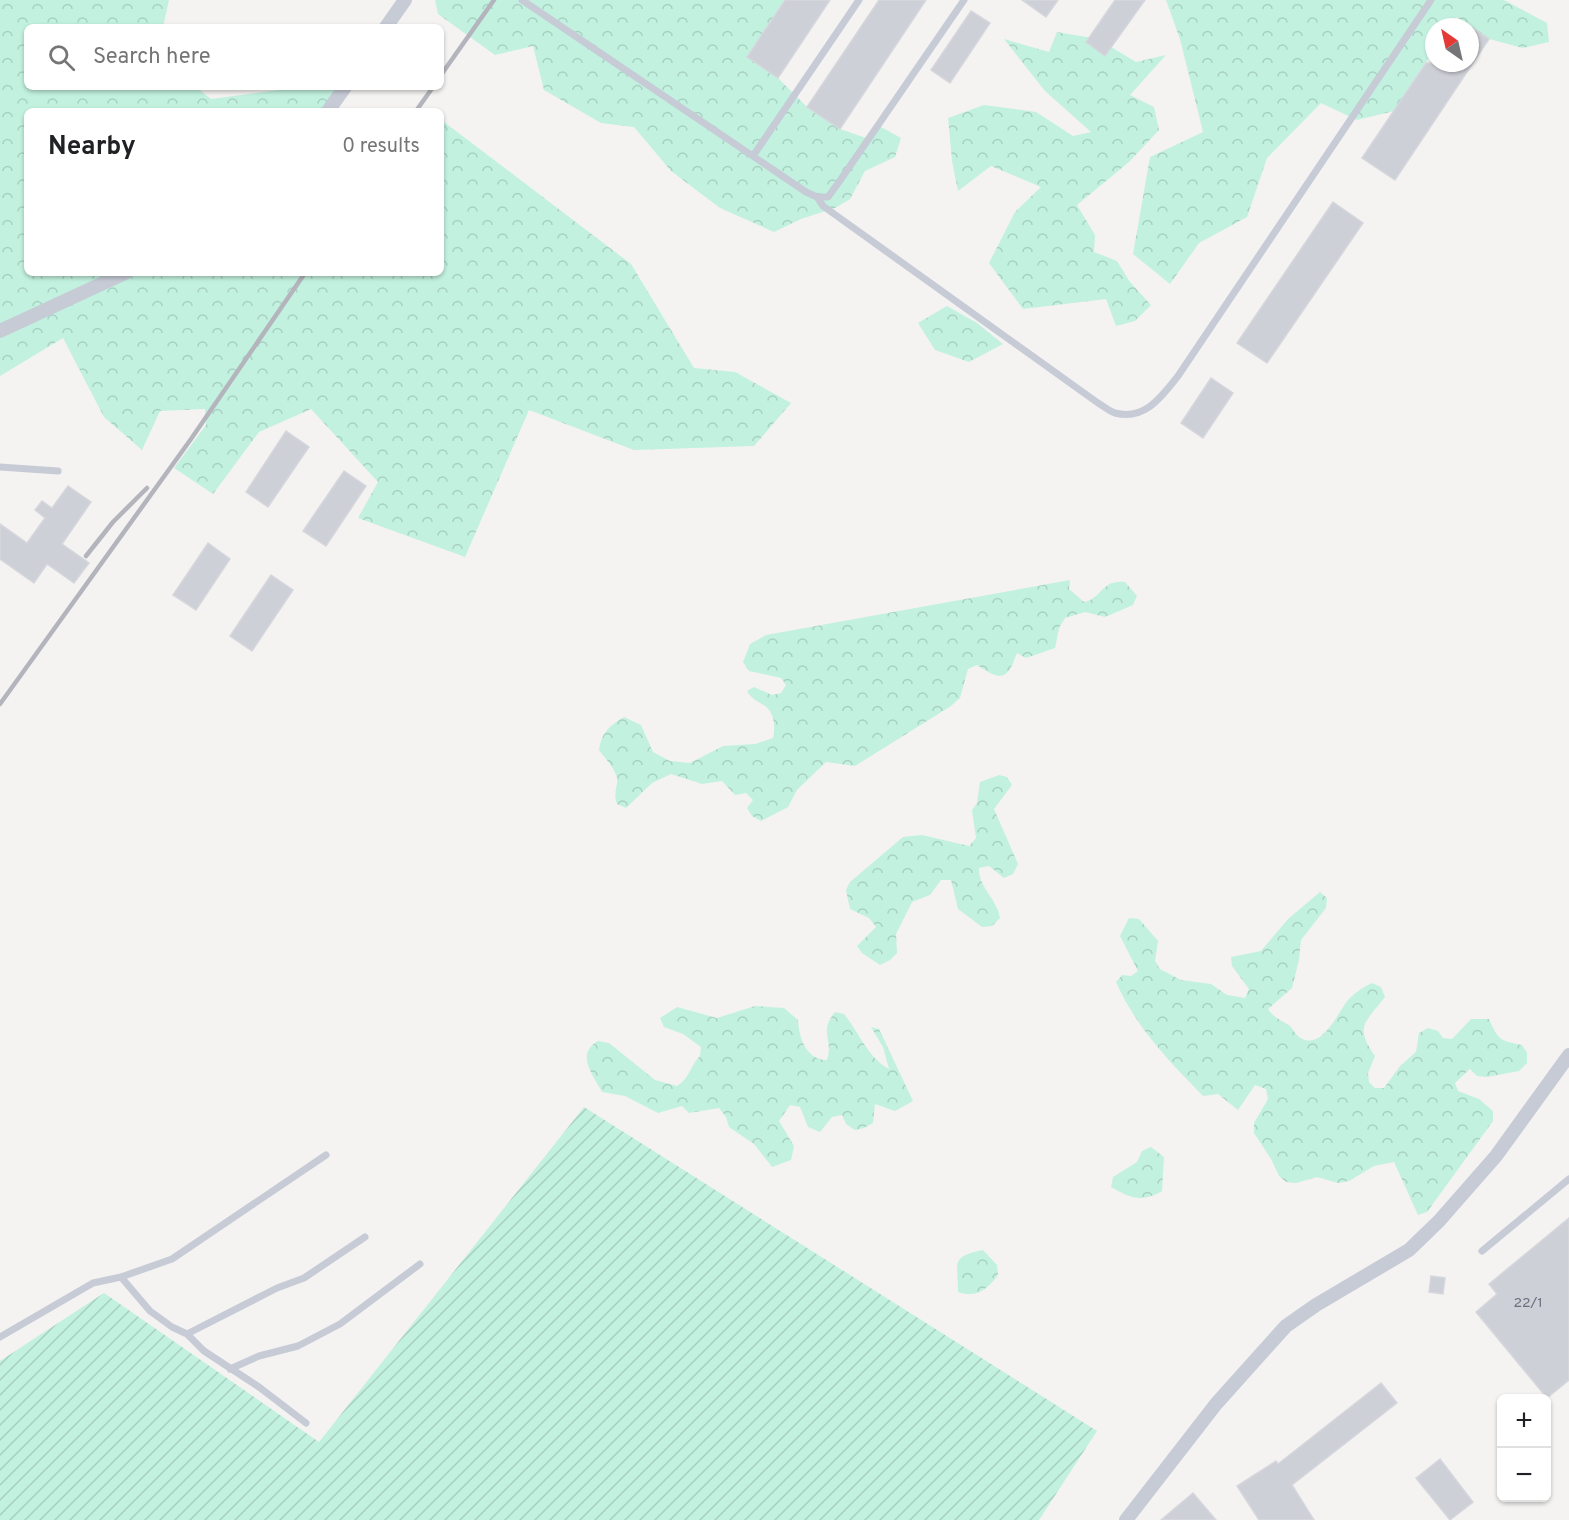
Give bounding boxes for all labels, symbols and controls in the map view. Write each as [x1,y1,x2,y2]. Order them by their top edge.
north arrow [1425,18,1479,72]
search box [24,24,444,90]
icon: search [45,41,78,74]
text: Search here [93,44,211,71]
text: Nearby [48,131,136,164]
text: 0 results [342,134,420,160]
house number: 22/1 [1513,1295,1543,1312]
map controls [1497,1394,1551,1502]
button: + [1497,1394,1551,1448]
button: − [1497,1448,1551,1502]

